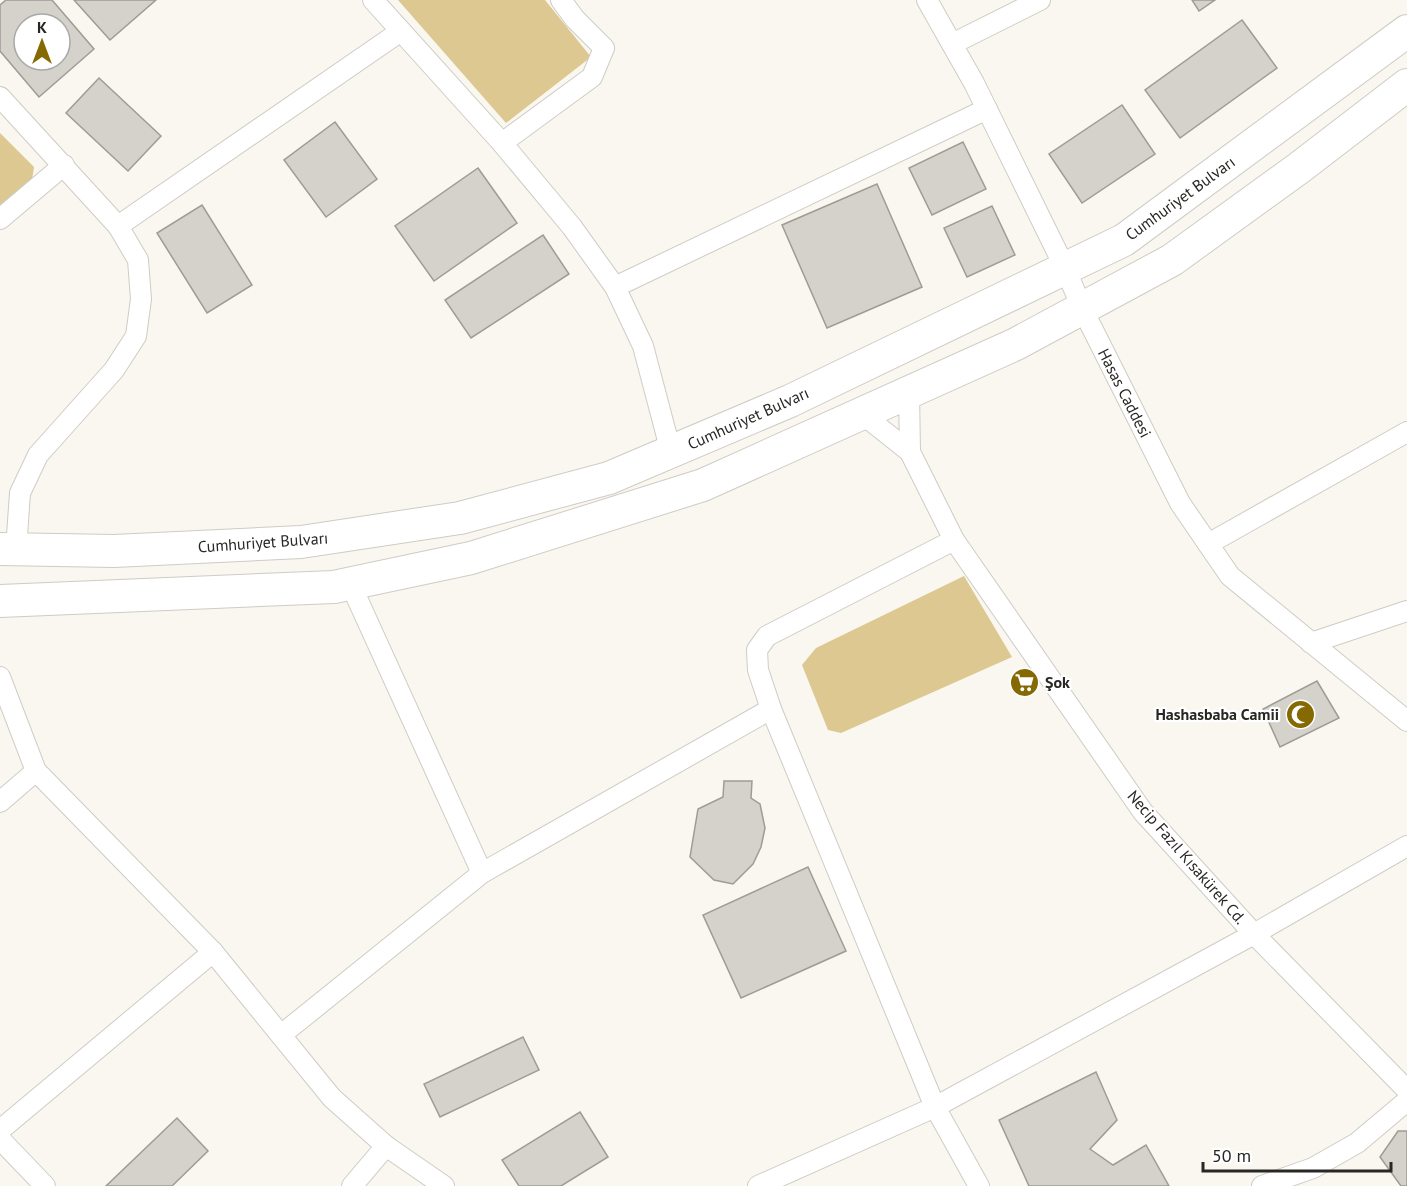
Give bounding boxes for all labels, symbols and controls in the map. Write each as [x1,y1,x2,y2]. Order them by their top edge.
north arrow [12,12,72,72]
text: K [37,17,47,37]
street label: Cumhuriyet Bulvarı [1121,151,1239,245]
street label: Hasas Caddesi [1094,345,1156,441]
street label: Cumhuriyet Bulvarı [684,382,812,454]
street label: Cumhuriyet Bulvarı [197,527,329,557]
supermarket icon: Şok [1008,666,1040,698]
place label: Şok [1045,672,1070,692]
mosque icon: Hashasbaba Camii [1284,698,1316,730]
place label: Hashasbaba Camii [1155,704,1279,724]
street label: Necip Fazıl Kısakürek Cd. [1123,786,1251,928]
scale bar [1203,1135,1390,1173]
text: 50 m [1212,1144,1251,1167]

